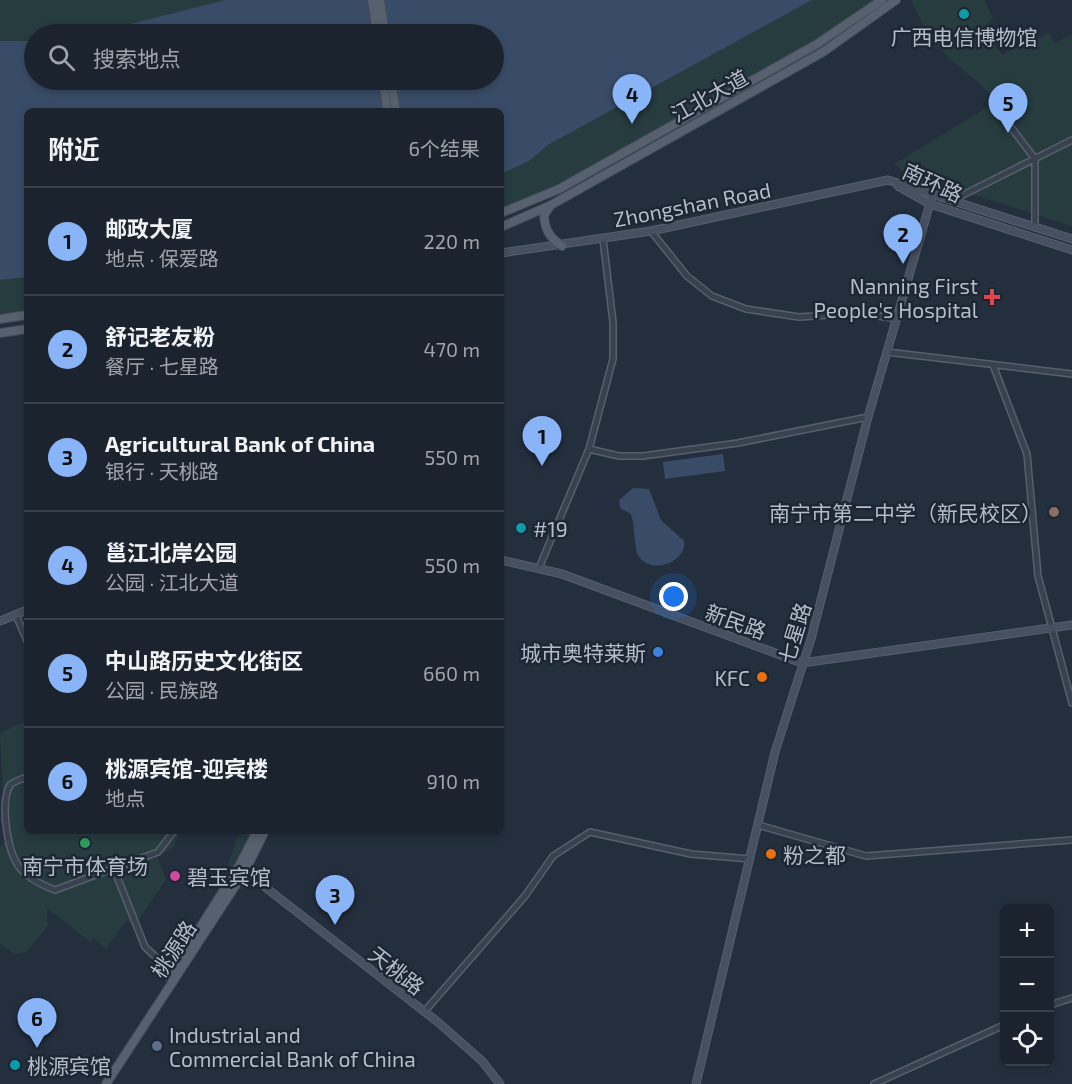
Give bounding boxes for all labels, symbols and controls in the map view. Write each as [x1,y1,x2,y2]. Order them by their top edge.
marker: 广西电信博物馆 [957,7,971,21]
search box [24,24,504,90]
place label: 广西电信博物馆 [891,24,1038,49]
icon: search [45,41,78,74]
text: 搜索地点 [93,45,181,71]
street label: 江北大道 [666,64,752,126]
pin: 4 [612,74,652,124]
pin: 5 [988,84,1028,133]
text: 附近 [48,133,100,164]
text: 6个结果 [409,136,480,160]
street label: 南环路 [899,157,967,207]
street label: Zhongshan Road [611,177,773,231]
pin: 2 [884,214,922,264]
text: 邮政大厦 [105,215,193,241]
text: 1 [63,229,72,253]
text: 220 m [423,229,480,253]
text: 地点 · 保爱路 [105,246,219,270]
place label: Nanning First People's Hospital [813,273,979,322]
marker: Nanning First People's Hospital [983,288,1001,306]
text: 舒记老友粉 [105,323,215,349]
text: 2 [62,337,73,361]
text: 470 m [423,337,480,361]
text: 餐厅 · 七星路 [105,354,219,378]
pin: 1 [522,416,562,466]
text: Agricultural Bank of China [105,430,375,456]
text: 3 [62,445,73,469]
text: 550 m [425,445,480,469]
text: 银行 · 天桃路 [105,459,219,483]
place label: 南宁市第二中学（新民校区） [769,500,1042,525]
marker: 南宁市第二中学（新民校区） [1047,505,1061,519]
place label: #19 [533,516,568,541]
marker: #19 [514,521,528,535]
text: 邕江北岸公园 [105,539,237,565]
text: 4 [61,553,74,577]
text: 550 m [425,553,480,577]
text: 公园 · 江北大道 [105,570,239,594]
your location [659,582,688,611]
street label: 新民路 [702,598,770,644]
street label: 七星路 [773,599,815,667]
place label: 城市奥特莱斯 [520,640,646,665]
marker: 城市奥特莱斯 [651,645,665,659]
text: 中山路历史文化街区 [105,647,303,673]
text: 5 [62,661,73,685]
text: 660 m [423,661,480,685]
place label: KFC [714,665,750,690]
marker: KFC [755,670,769,684]
text: 公园 · 民族路 [105,678,219,702]
text: 桃源宾馆-迎宾楼 [105,755,268,781]
text: 6 [62,769,73,793]
text: 910 m [427,769,480,793]
text: 地点 [105,786,145,810]
marker: 南宁市体育场 [78,836,92,850]
place label: 粉之都 [783,842,846,867]
marker: 粉之都 [764,847,778,861]
place label: 南宁市体育场 [22,853,148,878]
place label: 碧玉宾馆 [187,864,271,889]
marker: 碧玉宾馆 [168,869,182,883]
pin: 3 [316,876,354,925]
map controls [1000,904,1054,1066]
button: + [1000,904,1054,958]
street label: 桃源路 [145,916,201,982]
street label: 天桃路 [364,941,430,999]
button: − [1000,958,1054,1012]
pin: 6 [18,998,57,1048]
button: locate [1000,1012,1054,1066]
place label: Industrial and Commercial Bank of China [169,1022,416,1071]
marker: Industrial and Commercial Bank of China [150,1039,164,1053]
place label: 桃源宾馆 [27,1053,111,1078]
marker: 桃源宾馆 [8,1058,22,1072]

